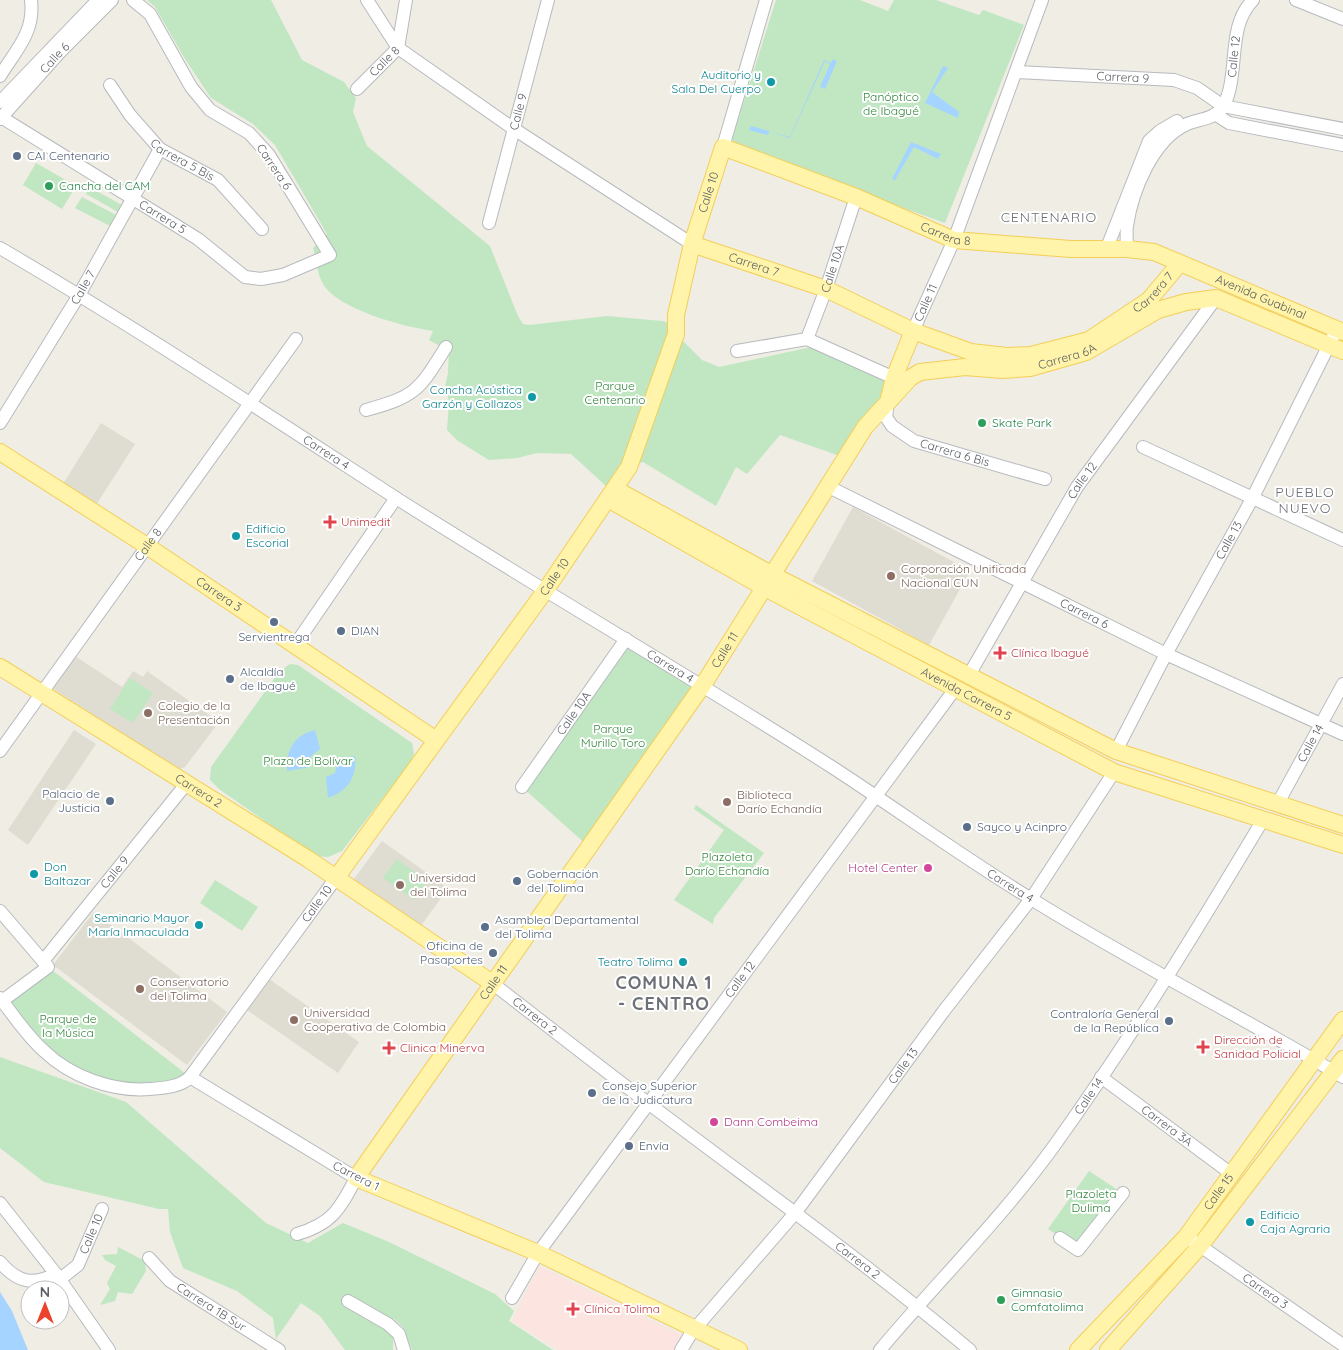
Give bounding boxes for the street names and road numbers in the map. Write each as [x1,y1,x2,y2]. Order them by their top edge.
street label: Calle 12 [1224,34,1243,78]
street label: Calle 6 [36,38,73,76]
street label: Calle 8 [366,43,403,79]
street label: Carrera 9 [1096,68,1150,86]
street label: Calle 9 [506,91,530,132]
street label: Carrera 5 Bis [147,135,217,184]
street label: Carrera 6 [254,141,296,193]
street label: Calle 10 [695,170,722,214]
street label: Carrera 5 [137,196,189,237]
street label: Carrera 8 [918,218,971,248]
street label: Calle 10A [817,242,847,294]
street label: Carrera 7 [727,249,781,280]
street label: Calle 7 [67,268,98,307]
street label: Carrera 7 [1130,269,1176,316]
street label: Avenida Guabinal [1213,271,1309,323]
street label: Calle 11 [910,281,940,324]
street label: Carrera 6A [1036,340,1099,372]
street label: Carrera 4 [300,432,352,473]
street label: Carrera 6 Bis [918,435,992,470]
street label: Calle 12 [1064,459,1100,501]
street label: Calle 13 [1212,518,1245,562]
street label: Calle 8 [131,525,165,564]
street label: Calle 10 [536,555,572,598]
street label: Carrera 3 [193,573,245,615]
street label: Carrera 6 [1058,595,1112,632]
street label: Calle 11 [708,629,741,671]
street label: Carrera 4 [644,646,697,686]
street label: Avenida Carrera 5 [919,664,1014,724]
street label: Calle 10A [553,688,594,738]
street label: Calle 14 [1294,721,1327,765]
street label: Carrera 2 [173,770,225,811]
street label: Calle 9 [97,853,132,891]
street label: Carrera 4 [984,865,1037,906]
street label: Calle 10 [298,882,335,925]
street label: Calle 12 [721,958,758,1001]
street label: Calle 11 [476,962,511,1003]
street label: Carrera 2 [510,994,561,1038]
street label: Calle 13 [885,1045,921,1087]
street label: Calle 14 [1071,1075,1106,1117]
street label: Carrera 3A [1139,1102,1196,1150]
street label: Carrera 1 [330,1157,382,1194]
street label: Calle 15 [1200,1170,1237,1213]
street label: Calle 10 [76,1211,106,1256]
street label: Carrera 2 [833,1238,884,1282]
street label: Carrera 3 [1240,1270,1291,1312]
street label: Carrera 1B Sur [174,1279,250,1335]

